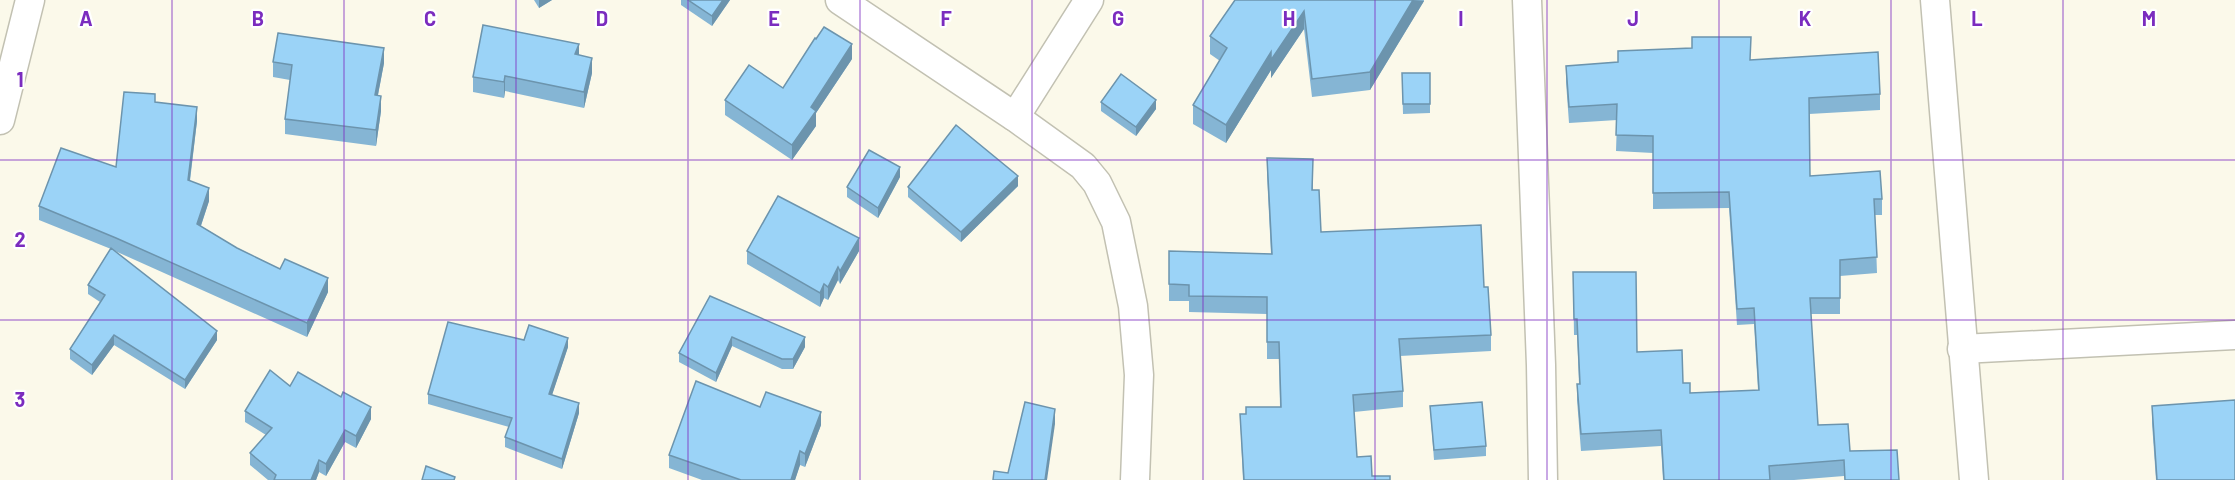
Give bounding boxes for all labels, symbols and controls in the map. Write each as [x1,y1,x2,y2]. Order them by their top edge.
text: A [79,6,93,30]
text: B [252,6,264,30]
text: C [424,6,436,30]
text: D [596,6,608,30]
text: E [768,6,780,30]
text: F [940,6,952,30]
text: G [1112,6,1124,30]
text: H [1283,6,1295,30]
text: I [1458,6,1464,30]
text: J [1627,6,1639,30]
text: K [1799,6,1812,30]
text: L [1971,6,1983,30]
text: M [2142,6,2156,30]
text: 1 [16,67,24,91]
text: 2 [14,227,26,251]
text: 3 [15,387,25,411]

